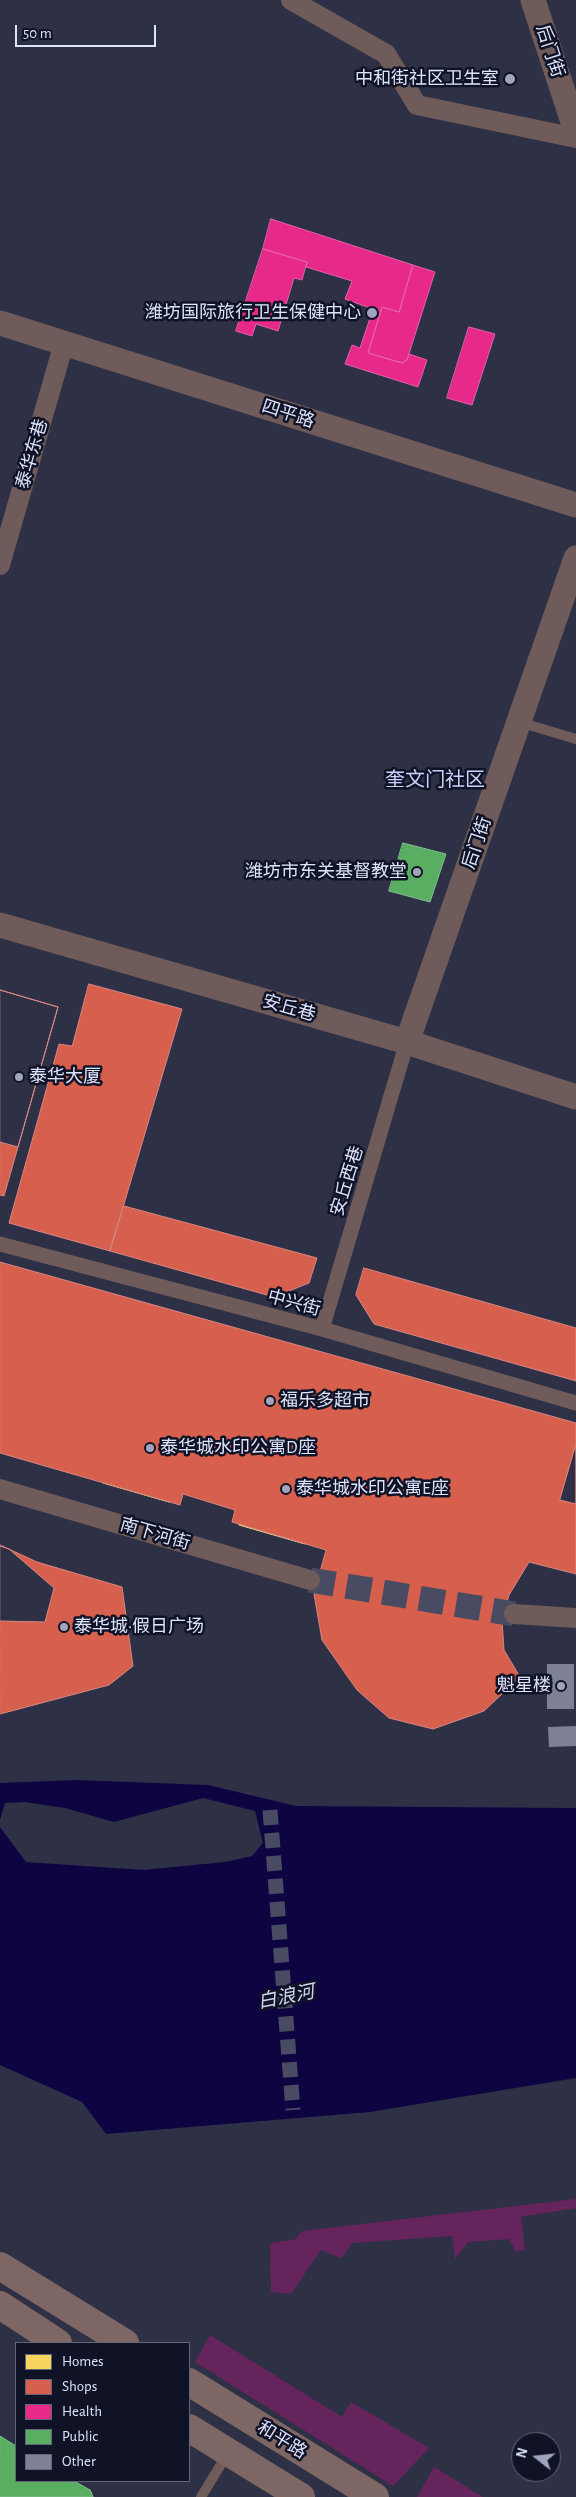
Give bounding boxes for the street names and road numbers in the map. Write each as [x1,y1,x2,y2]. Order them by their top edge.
street label: 后门街 [531,22,569,80]
street label: 四平路 [259,395,317,433]
street label: 泰华东巷 [12,416,52,492]
street label: 后门街 [458,814,496,872]
street label: 安丘巷 [260,990,318,1026]
street label: 安丘西巷 [326,1143,368,1219]
street label: 中兴街 [265,1286,323,1320]
street label: 南下河街 [117,1514,193,1554]
street label: 和平路 [253,2417,311,2463]

